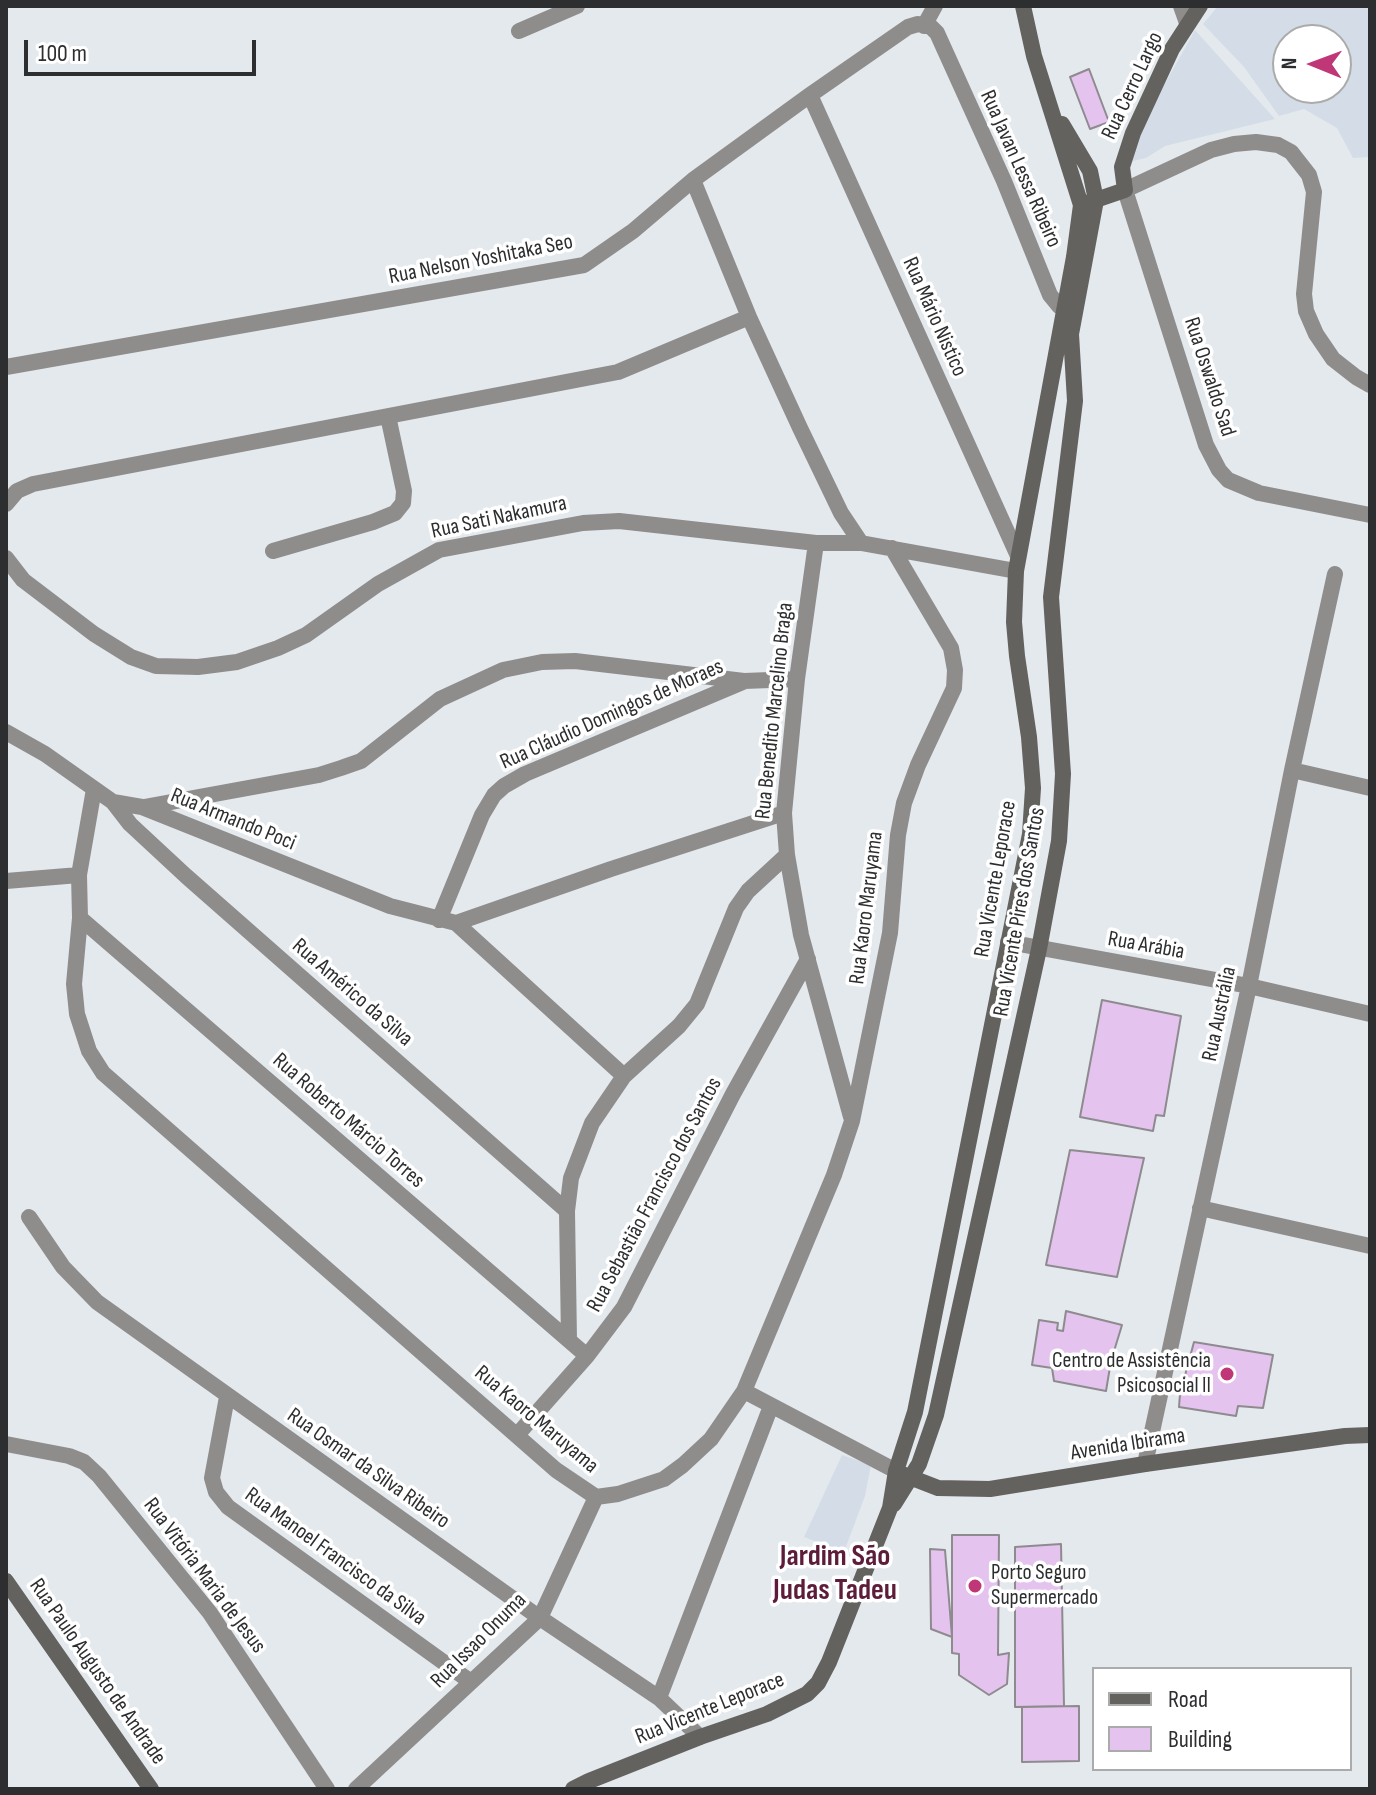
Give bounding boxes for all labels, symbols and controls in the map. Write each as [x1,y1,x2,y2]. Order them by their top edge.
scale bar [28,24,260,74]
north arrow [1272,24,1352,104]
street label: Rua Cerro Largo [1097,28,1169,144]
text: 100 m [38,39,87,68]
text: N [1276,57,1303,70]
street label: Rua Javan Lessa Ribeiro [974,86,1066,252]
street label: Rua Nelson Yoshitaka Seo [387,229,575,291]
street label: Rua Mário Nistico [896,253,972,381]
street label: Rua Oswaldo Sad [1177,314,1241,440]
street label: Rua Sati Nakamura [429,491,569,545]
street label: Rua Benedito Marcelino Braga [751,601,799,821]
street label: Rua Cláudio Domingos de Moraes [496,654,728,776]
street label: Rua Armando Poci [167,783,299,857]
street label: Rua Vicente Leporace [969,799,1023,959]
street label: Rua Vicente Pires dos Santos [989,806,1051,1018]
street label: Rua Kaoro Maruyama [845,830,889,986]
street label: Rua Arábia [1106,926,1186,966]
street label: Rua Américo da Silva [286,933,418,1053]
street label: Rua Austrália [1197,964,1243,1064]
street label: Rua Roberto Márcio Torres [267,1048,429,1194]
street label: Rua Sebastião Francisco dos Santos [582,1073,728,1317]
place label: Centro de Assistência Psicosocial II [1052,1348,1211,1400]
street label: Rua Kaoro Maruyama [469,1361,603,1479]
marker: Centro de Assistência Psicosocial II [1218,1365,1236,1383]
street label: Rua Osmar da Silva Ribeiro [281,1403,455,1535]
street label: Avenida Ibirama [1069,1423,1187,1467]
street label: Rua Manoel Francisco da Silva [239,1482,431,1632]
street label: Rua Vitória Maria de Jesus [137,1493,271,1659]
district label: Jardim São Judas Tadeu [773,1539,897,1610]
place label: Porto Seguro Supermercado [991,1560,1098,1612]
street label: Rua Paulo Augusto de Andrade [23,1574,171,1770]
marker: Porto Seguro Supermercado [966,1577,984,1595]
street label: Rua Issao Onuma [426,1588,532,1694]
street label: Rua Vicente Leporace [632,1667,788,1751]
legend [1092,1667,1352,1771]
text: Road [1168,1685,1208,1714]
text: Building [1168,1725,1232,1754]

